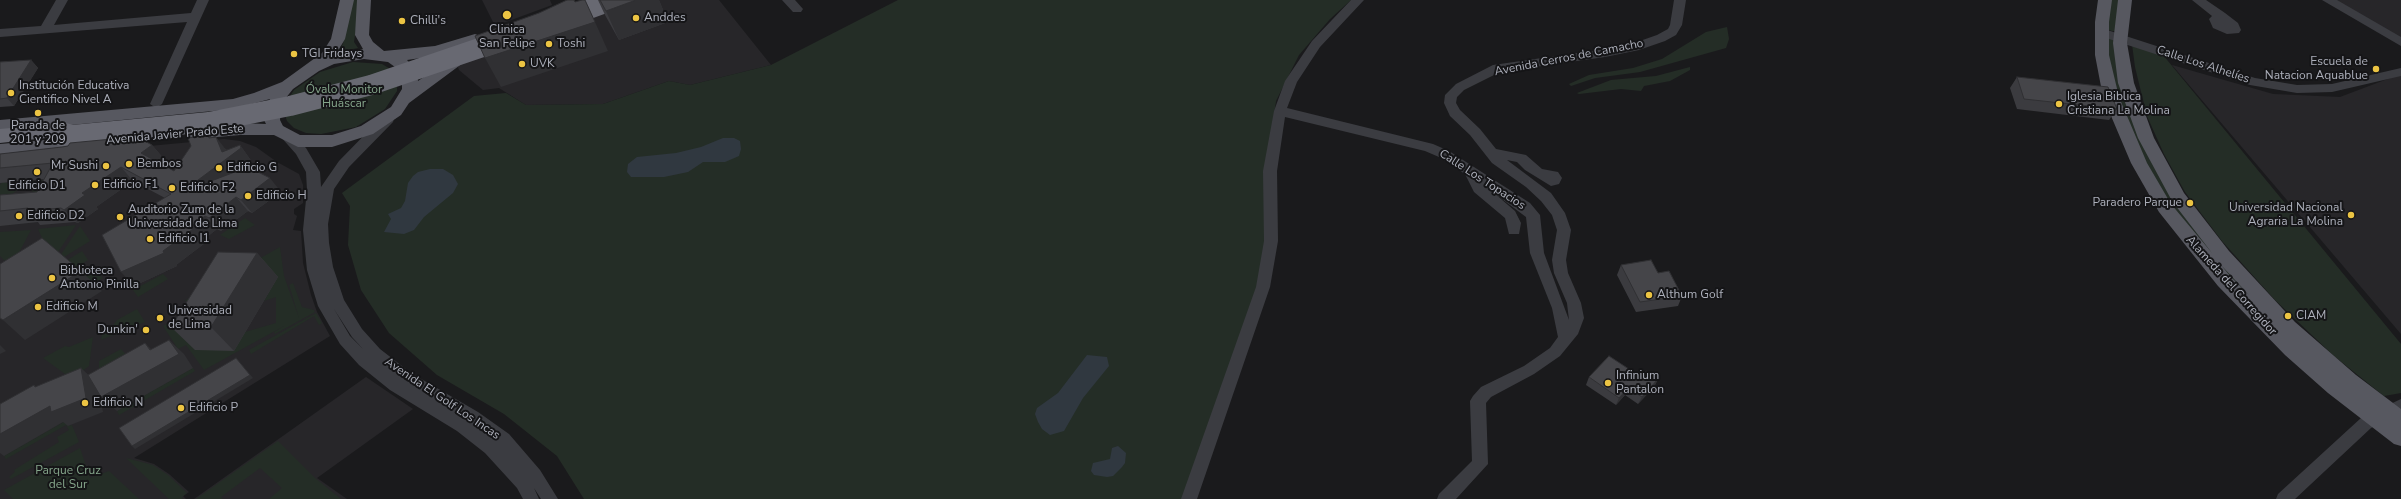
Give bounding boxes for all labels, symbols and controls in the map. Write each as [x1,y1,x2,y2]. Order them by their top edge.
marker: Clinica San Felipe [501,9,513,21]
place label: Anddes [644,11,686,25]
marker: Anddes [631,13,641,23]
place label: Chilli's [410,14,446,28]
marker: Chilli's [397,16,407,26]
place label: Clinica San Felipe [479,23,535,51]
street label: Avenida Cerros de Camacho [1493,36,1645,80]
place label: Toshi [557,37,585,51]
marker: Toshi [544,39,554,49]
street label: Calle Los Alhelíes [2155,43,2251,87]
place label: TGI Fridays [302,47,362,61]
marker: TGI Fridays [289,49,299,59]
place label: Escuela de Natacion Aquablue [2265,55,2368,83]
place label: UVK [530,57,555,71]
marker: UVK [517,59,527,69]
marker: Escuela de Natacion Aquablue [2371,64,2381,74]
place label: Institución Educativa Cientifico Nivel A [19,79,129,107]
park label: Óvalo Monitor Huáscar [306,83,382,111]
marker: Institución Educativa Cientifico Nivel A [6,88,16,98]
place label: Iglesia Biblica Cristiana La Molina [2067,90,2170,118]
marker: Iglesia Biblica Cristiana La Molina [2054,99,2064,109]
marker: Parada de 201 y 209 [33,108,43,118]
place label: Parada de 201 y 209 [10,119,66,147]
street label: Avenida Javier Prado Este [106,122,244,148]
street label: Calle Los Topacios [1436,147,1528,213]
place label: Bembos [137,157,181,171]
place label: Mr Sushi [51,159,98,173]
marker: Bembos [124,159,134,169]
marker: Mr Sushi [101,161,111,171]
place label: Edificio G [227,161,277,175]
marker: Edificio G [214,163,224,173]
marker: Edificio D1 [32,167,42,177]
place label: Edificio F1 [103,178,158,192]
place label: Edificio D1 [8,179,66,193]
marker: Edificio F1 [90,180,100,190]
place label: Edificio F2 [180,181,235,195]
marker: Edificio F2 [167,183,177,193]
place label: Edificio H [256,189,307,203]
marker: Edificio H [243,191,253,201]
place label: Paradero Parque [2092,196,2182,210]
marker: Paradero Parque [2185,198,2195,208]
place label: Universidad Nacional Agraria La Molina [2229,201,2343,229]
place label: Auditorio Zum de la Universidad de Lima [128,203,237,231]
place label: Edificio D2 [27,209,85,223]
marker: Universidad Nacional Agraria La Molina [2346,210,2356,220]
marker: Edificio D2 [14,211,24,221]
marker: Auditorio Zum de la Universidad de Lima [115,212,125,222]
place label: Edificio I1 [158,232,210,246]
street label: Alameda del Corregidor [2183,233,2279,339]
marker: Edificio I1 [145,234,155,244]
place label: Biblioteca Antonio Pinilla [60,264,139,292]
marker: Biblioteca Antonio Pinilla [47,273,57,283]
place label: Althum Golf [1657,288,1723,302]
marker: Althum Golf [1644,290,1654,300]
place label: Edificio M [46,300,98,314]
marker: Edificio M [33,302,43,312]
place label: Universidad de Lima [168,304,232,332]
place label: CIAM [2296,309,2326,323]
marker: CIAM [2283,311,2293,321]
marker: Universidad de Lima [155,313,165,323]
place label: Dunkin' [97,323,138,337]
marker: Dunkin' [141,325,151,335]
street label: Avenida El Golf Los Incas [382,355,502,443]
place label: Infinium Pantalon [1616,369,1664,397]
marker: Infinium Pantalon [1603,378,1613,388]
place label: Edificio N [93,396,143,410]
marker: Edificio N [80,398,90,408]
place label: Edificio P [189,401,238,415]
marker: Edificio P [176,403,186,413]
park label: Parque Cruz del Sur [35,464,101,492]

